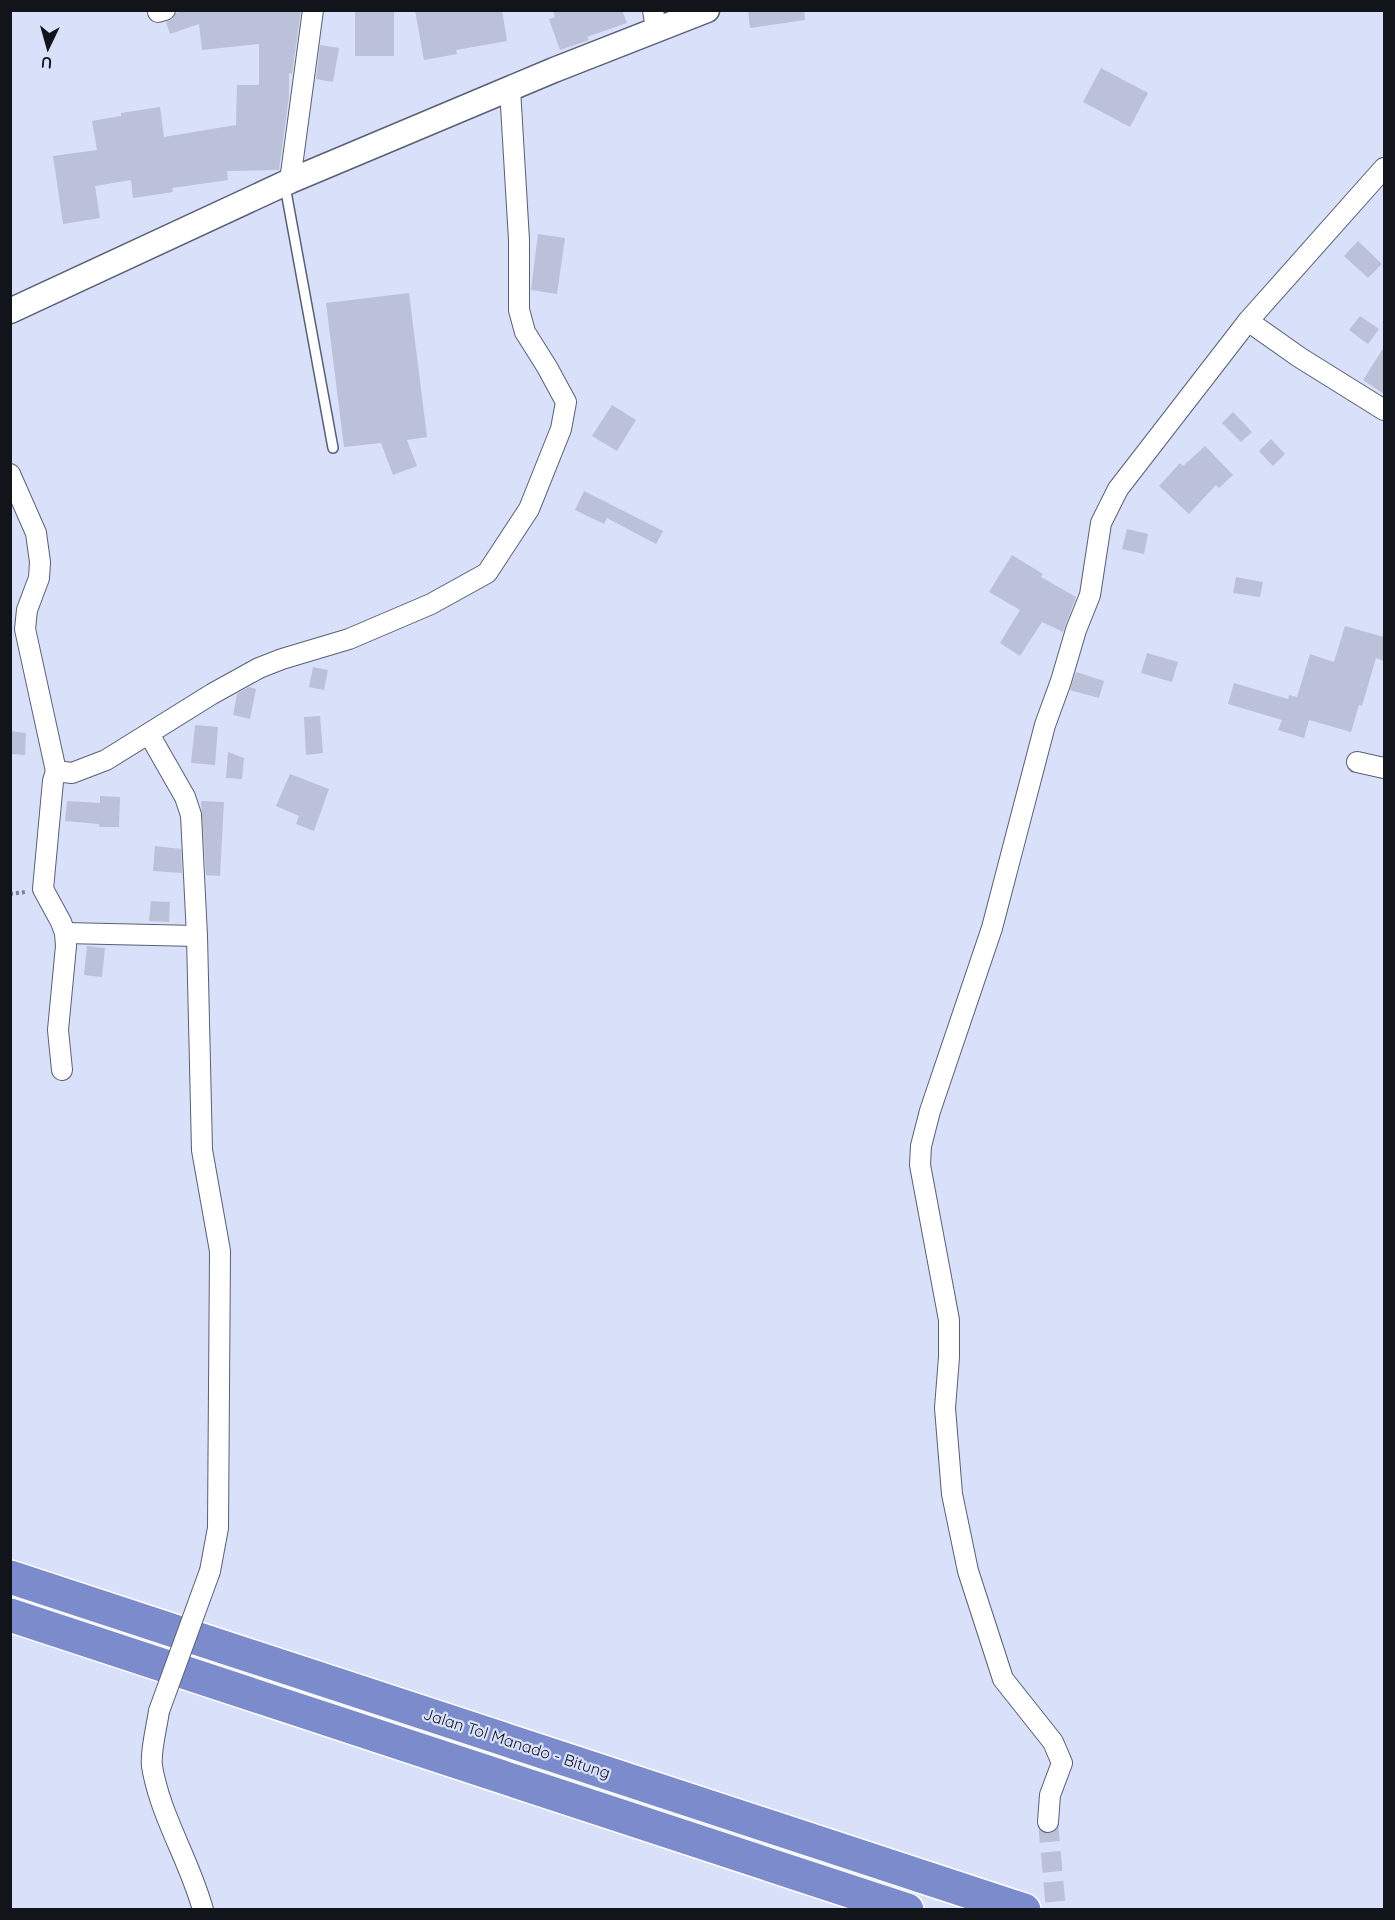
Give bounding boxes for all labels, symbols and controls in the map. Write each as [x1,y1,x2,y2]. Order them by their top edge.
north arrow [18,18,78,78]
text: U [40,52,53,73]
street label: Jalan Tol Manado - Bitung [421,1703,613,1783]

